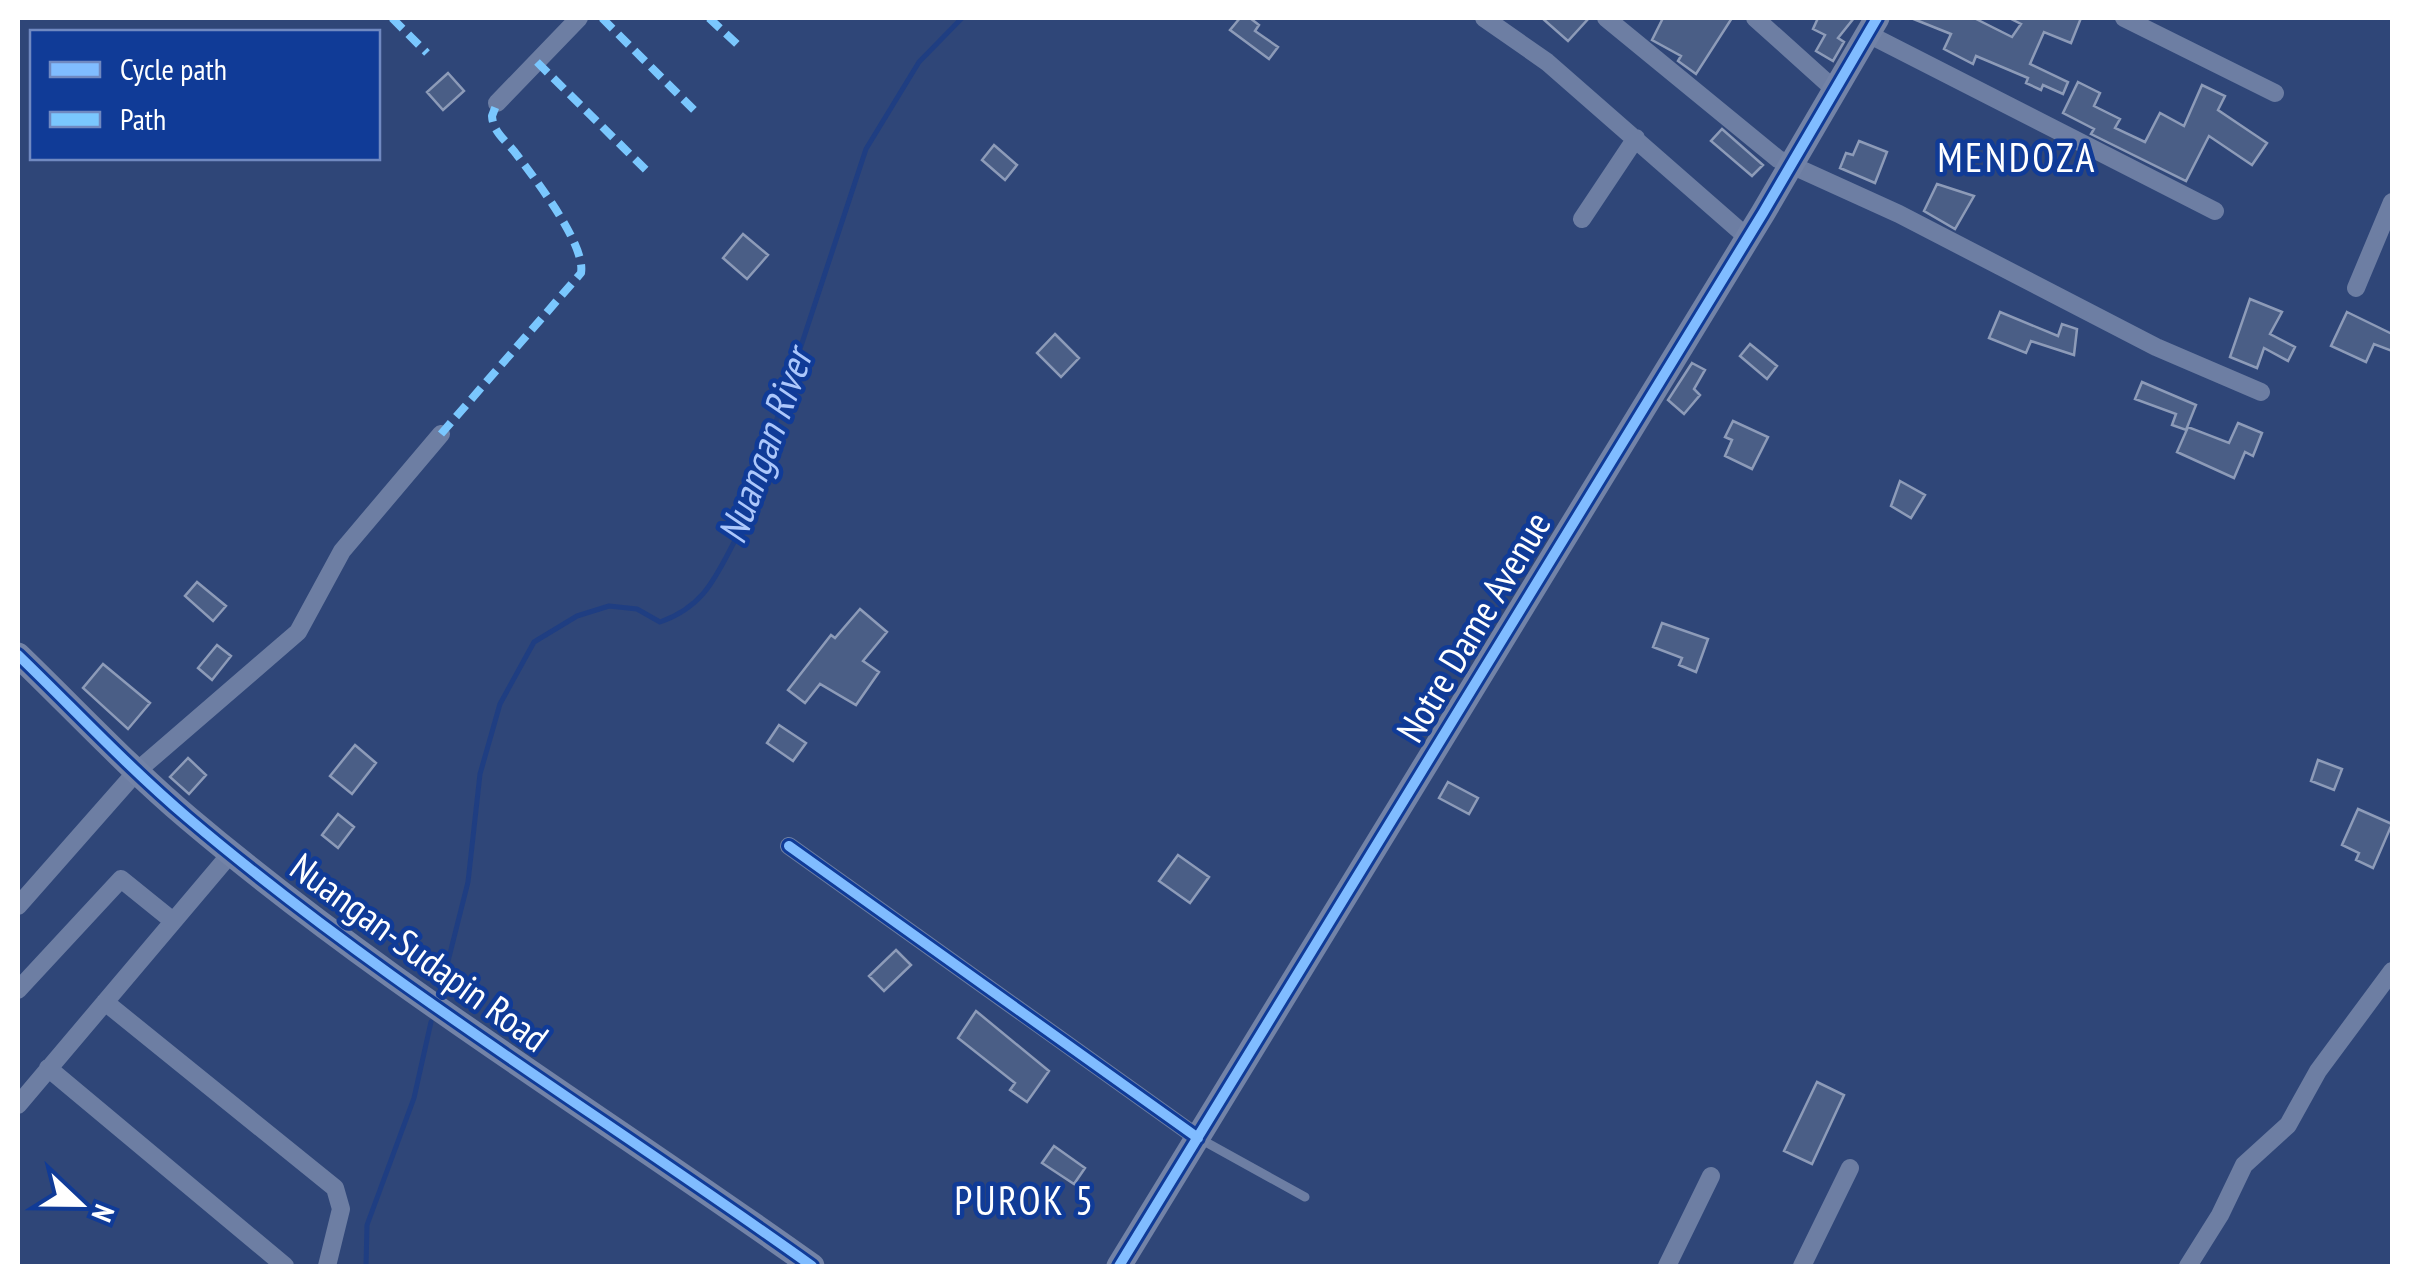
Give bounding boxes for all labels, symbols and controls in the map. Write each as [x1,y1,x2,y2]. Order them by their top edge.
legend [30,30,380,160]
text: Cycle path [120,49,227,88]
text: Path [120,99,166,138]
district label: MENDOZA [1937,131,2097,183]
water label: Nuangan River [705,337,825,550]
street label: Notre Dame Avenue [1385,502,1561,750]
street label: Nuangan-Sudapin Road [281,842,558,1062]
north arrow [30,1154,130,1254]
district label: PUROK 5 [954,1174,1096,1226]
text: N [84,1200,124,1227]

